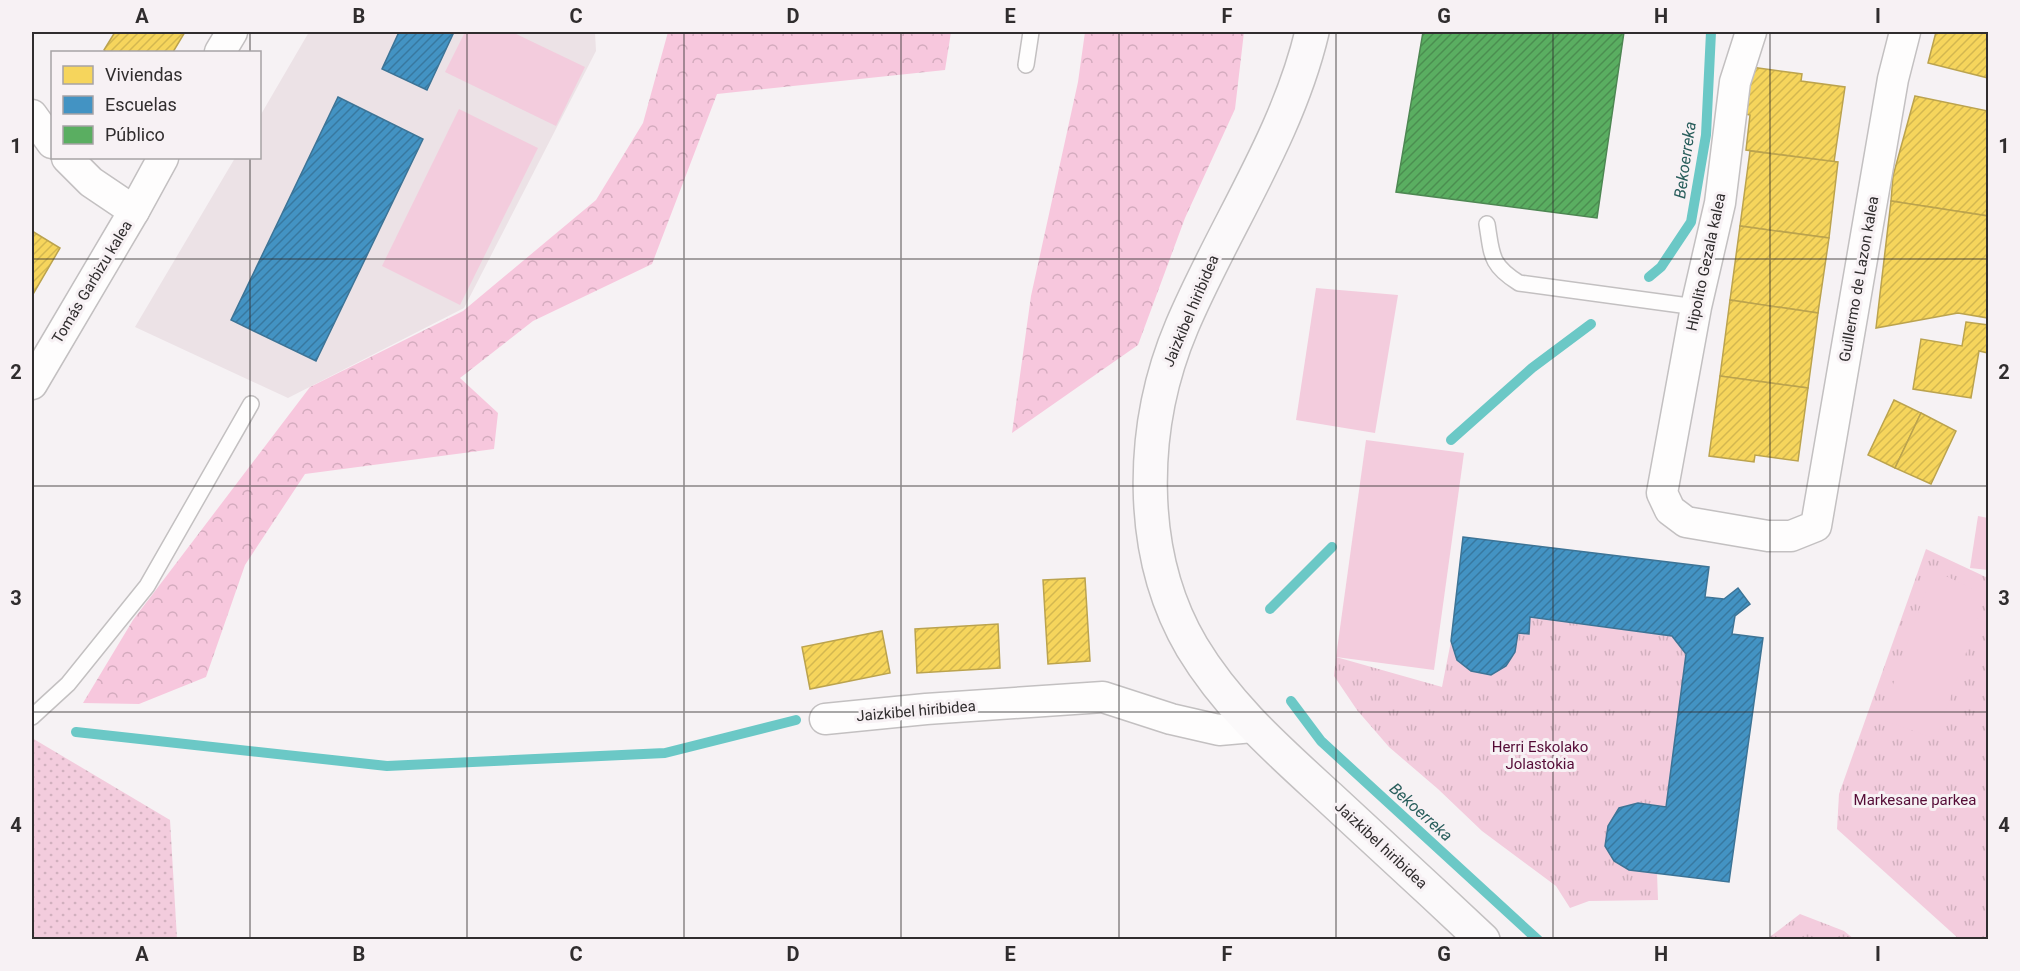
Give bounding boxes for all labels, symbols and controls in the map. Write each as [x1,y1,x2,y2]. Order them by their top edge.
text: A [135,4,149,28]
text: B [353,4,365,28]
text: C [569,4,583,28]
text: D [787,4,800,28]
text: E [1004,4,1016,28]
text: F [1222,4,1233,28]
text: G [1437,4,1451,28]
text: H [1654,4,1668,28]
text: I [1875,4,1881,28]
legend [51,51,261,159]
text: Viviendas [105,64,183,85]
text: Escuelas [105,94,177,115]
water label: Bekoerreka [1670,120,1700,200]
text: Público [105,124,165,145]
text: 1 [10,134,22,158]
text: 1 [1998,134,2010,158]
street label: Hipolito Gezala kalea [1683,191,1729,333]
street label: Guillermo de Lazon kalea [1836,195,1882,363]
street label: Tomás Garbizu kalea [48,217,136,347]
street label: Jaizkibel hiribidea [1159,252,1223,370]
text: 2 [10,360,22,384]
text: 2 [1998,360,2010,384]
text: 3 [10,586,22,610]
text: 3 [1998,586,2010,610]
street label: Jaizkibel hiribidea [856,697,976,725]
park label: Herri Eskolako Jolastokia [1492,738,1588,773]
water label: Bekoerreka [1386,779,1456,845]
park label: Markesane parkea [1854,791,1976,809]
street label: Jaizkibel hiribidea [1331,798,1431,892]
text: 4 [10,813,22,837]
text: 4 [1998,813,2010,837]
text: A [135,942,149,966]
text: B [353,942,365,966]
text: C [569,942,583,966]
text: D [787,942,800,966]
text: E [1004,942,1016,966]
text: F [1222,942,1233,966]
text: G [1437,942,1451,966]
text: H [1654,942,1668,966]
text: I [1875,942,1881,966]

